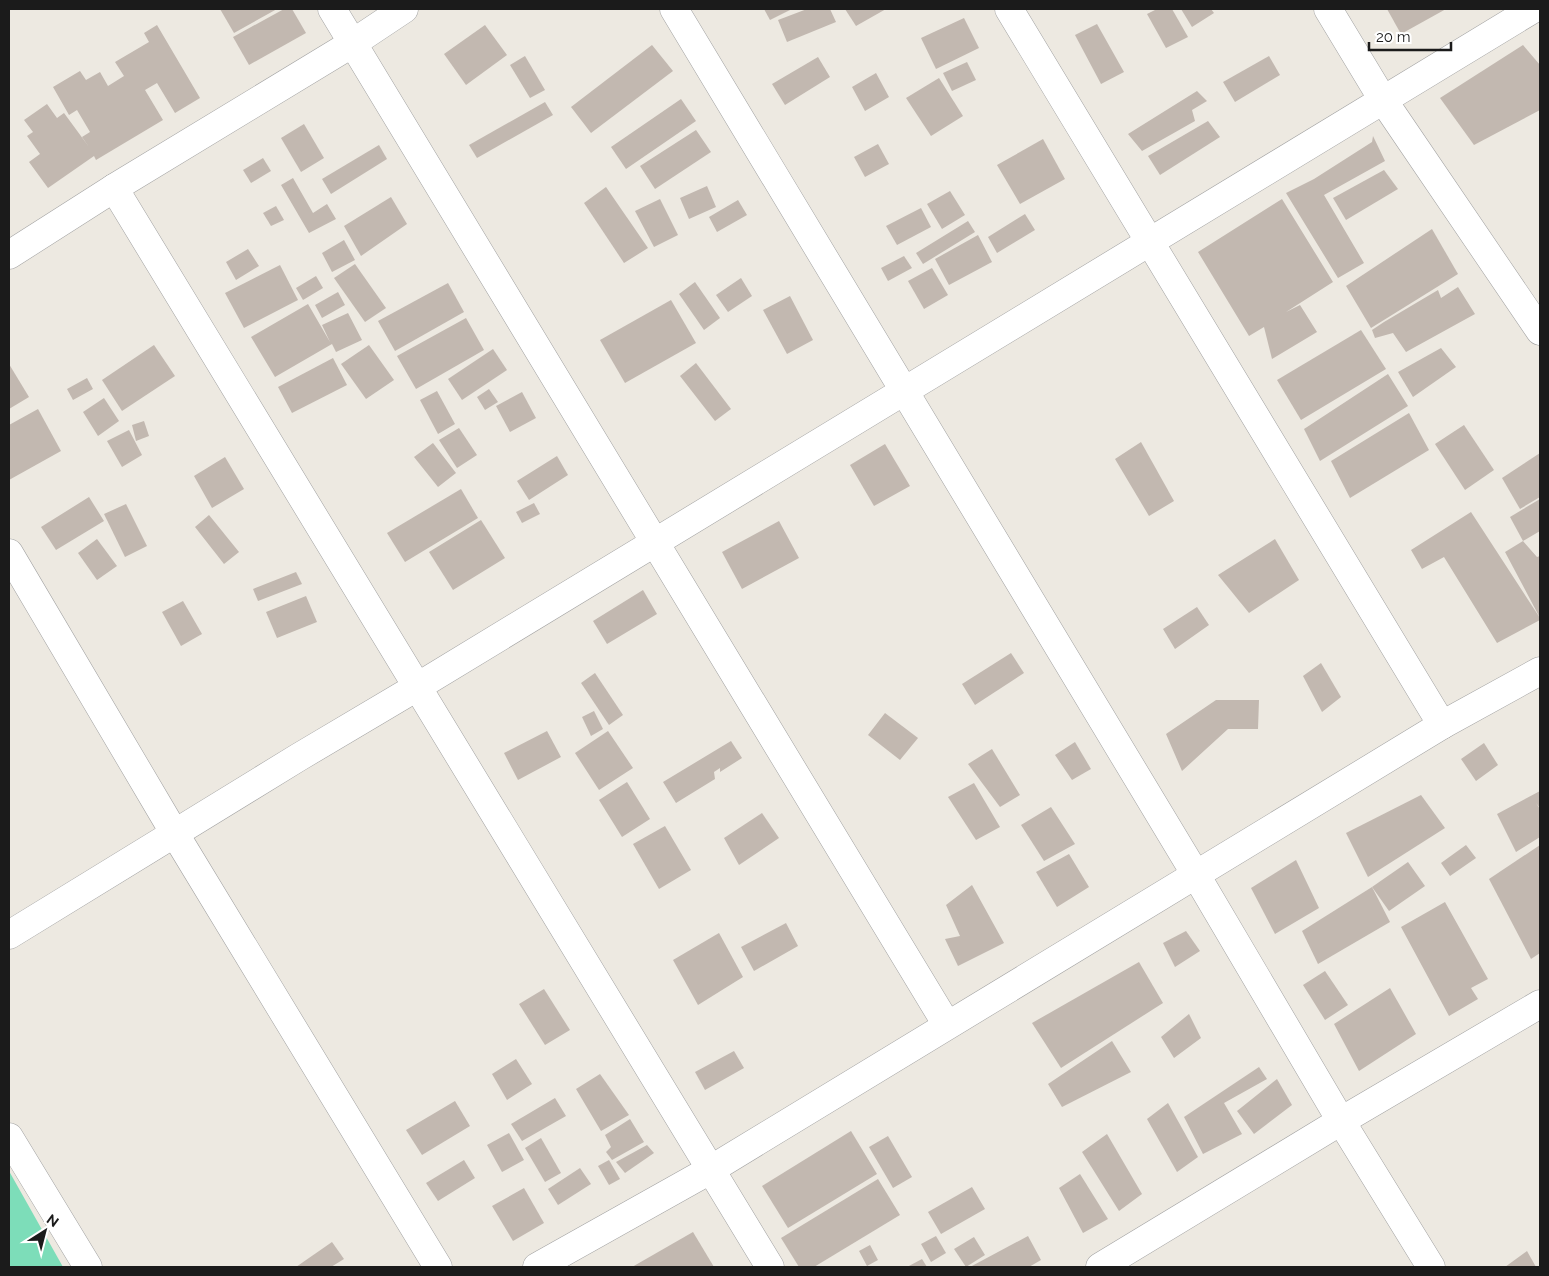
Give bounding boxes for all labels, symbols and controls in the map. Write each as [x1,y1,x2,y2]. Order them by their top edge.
scale bar [1369,20,1452,52]
text: 20 m [1376,28,1411,46]
north arrow [20,1206,70,1256]
text: N [44,1211,62,1230]

